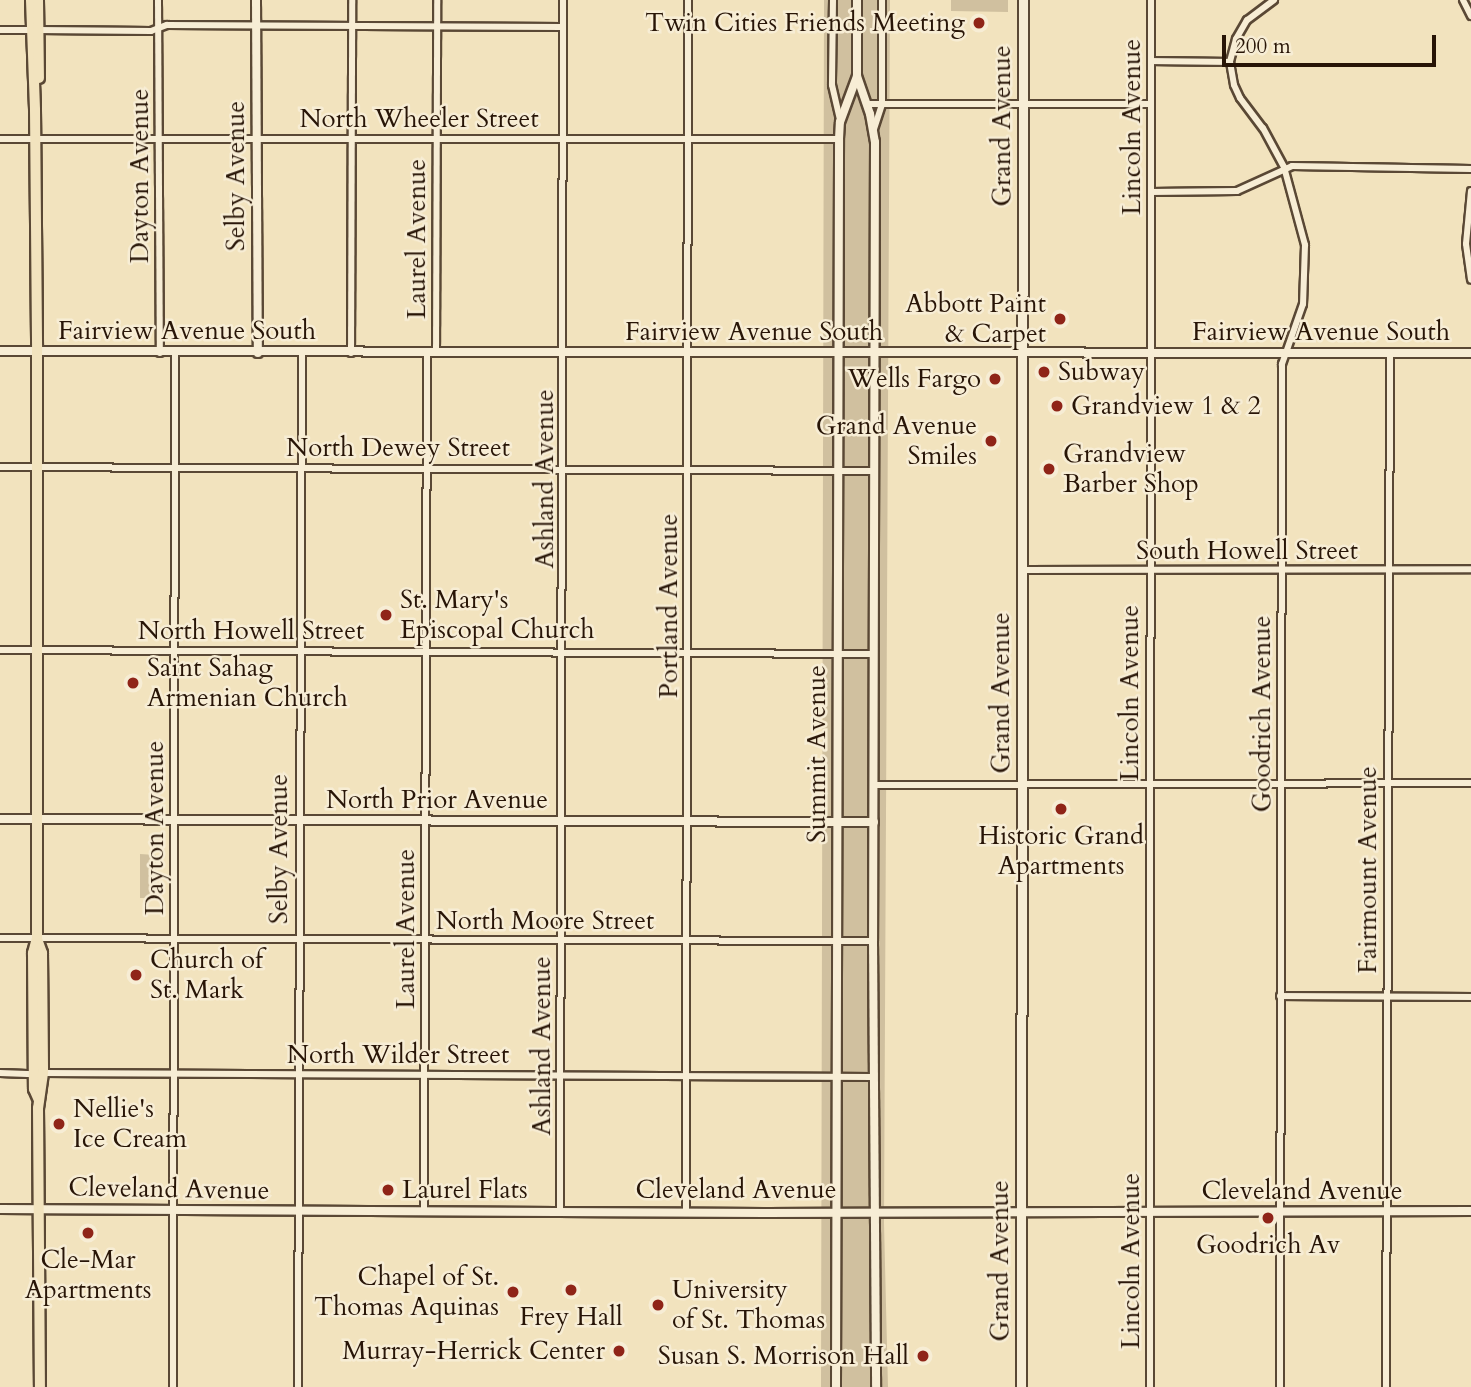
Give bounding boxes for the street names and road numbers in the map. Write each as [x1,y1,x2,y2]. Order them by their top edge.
street label: Lincoln Avenue [1116,39,1148,215]
street label: Grand Avenue [986,45,1018,207]
street label: Dayton Avenue [124,89,156,263]
street label: Selby Avenue [220,101,252,251]
street label: North Wheeler Street [299,103,539,135]
street label: Laurel Avenue [401,159,433,319]
street label: Fairview Avenue South [58,315,316,347]
street label: Fairview Avenue South [625,316,883,348]
street label: Fairview Avenue South [1192,316,1450,348]
street label: Ashland Avenue [529,389,561,569]
street label: North Dewey Street [286,432,510,464]
street label: Portland Avenue [653,514,685,698]
street label: South Howell Street [1136,535,1358,567]
street label: Lincoln Avenue [1114,605,1146,781]
street label: Grand Avenue [985,612,1017,774]
street label: North Howell Street [138,615,364,647]
street label: Goodrich Avenue [1246,616,1278,812]
street label: Summit Avenue [801,665,833,843]
street label: Dayton Avenue [139,741,171,915]
street label: Fairmount Avenue [1352,766,1384,974]
street label: Selby Avenue [263,774,295,924]
street label: North Prior Avenue [326,784,548,816]
street label: Laurel Avenue [390,849,422,1009]
street label: North Moore Street [436,905,654,937]
street label: Ashland Avenue [526,956,558,1136]
street label: North Wilder Street [287,1039,509,1071]
street label: Cleveland Avenue [68,1172,270,1206]
street label: Lincoln Avenue [1115,1173,1147,1349]
street label: Cleveland Avenue [635,1174,837,1206]
street label: Cleveland Avenue [1201,1175,1403,1207]
street label: Grand Avenue [984,1180,1016,1342]

